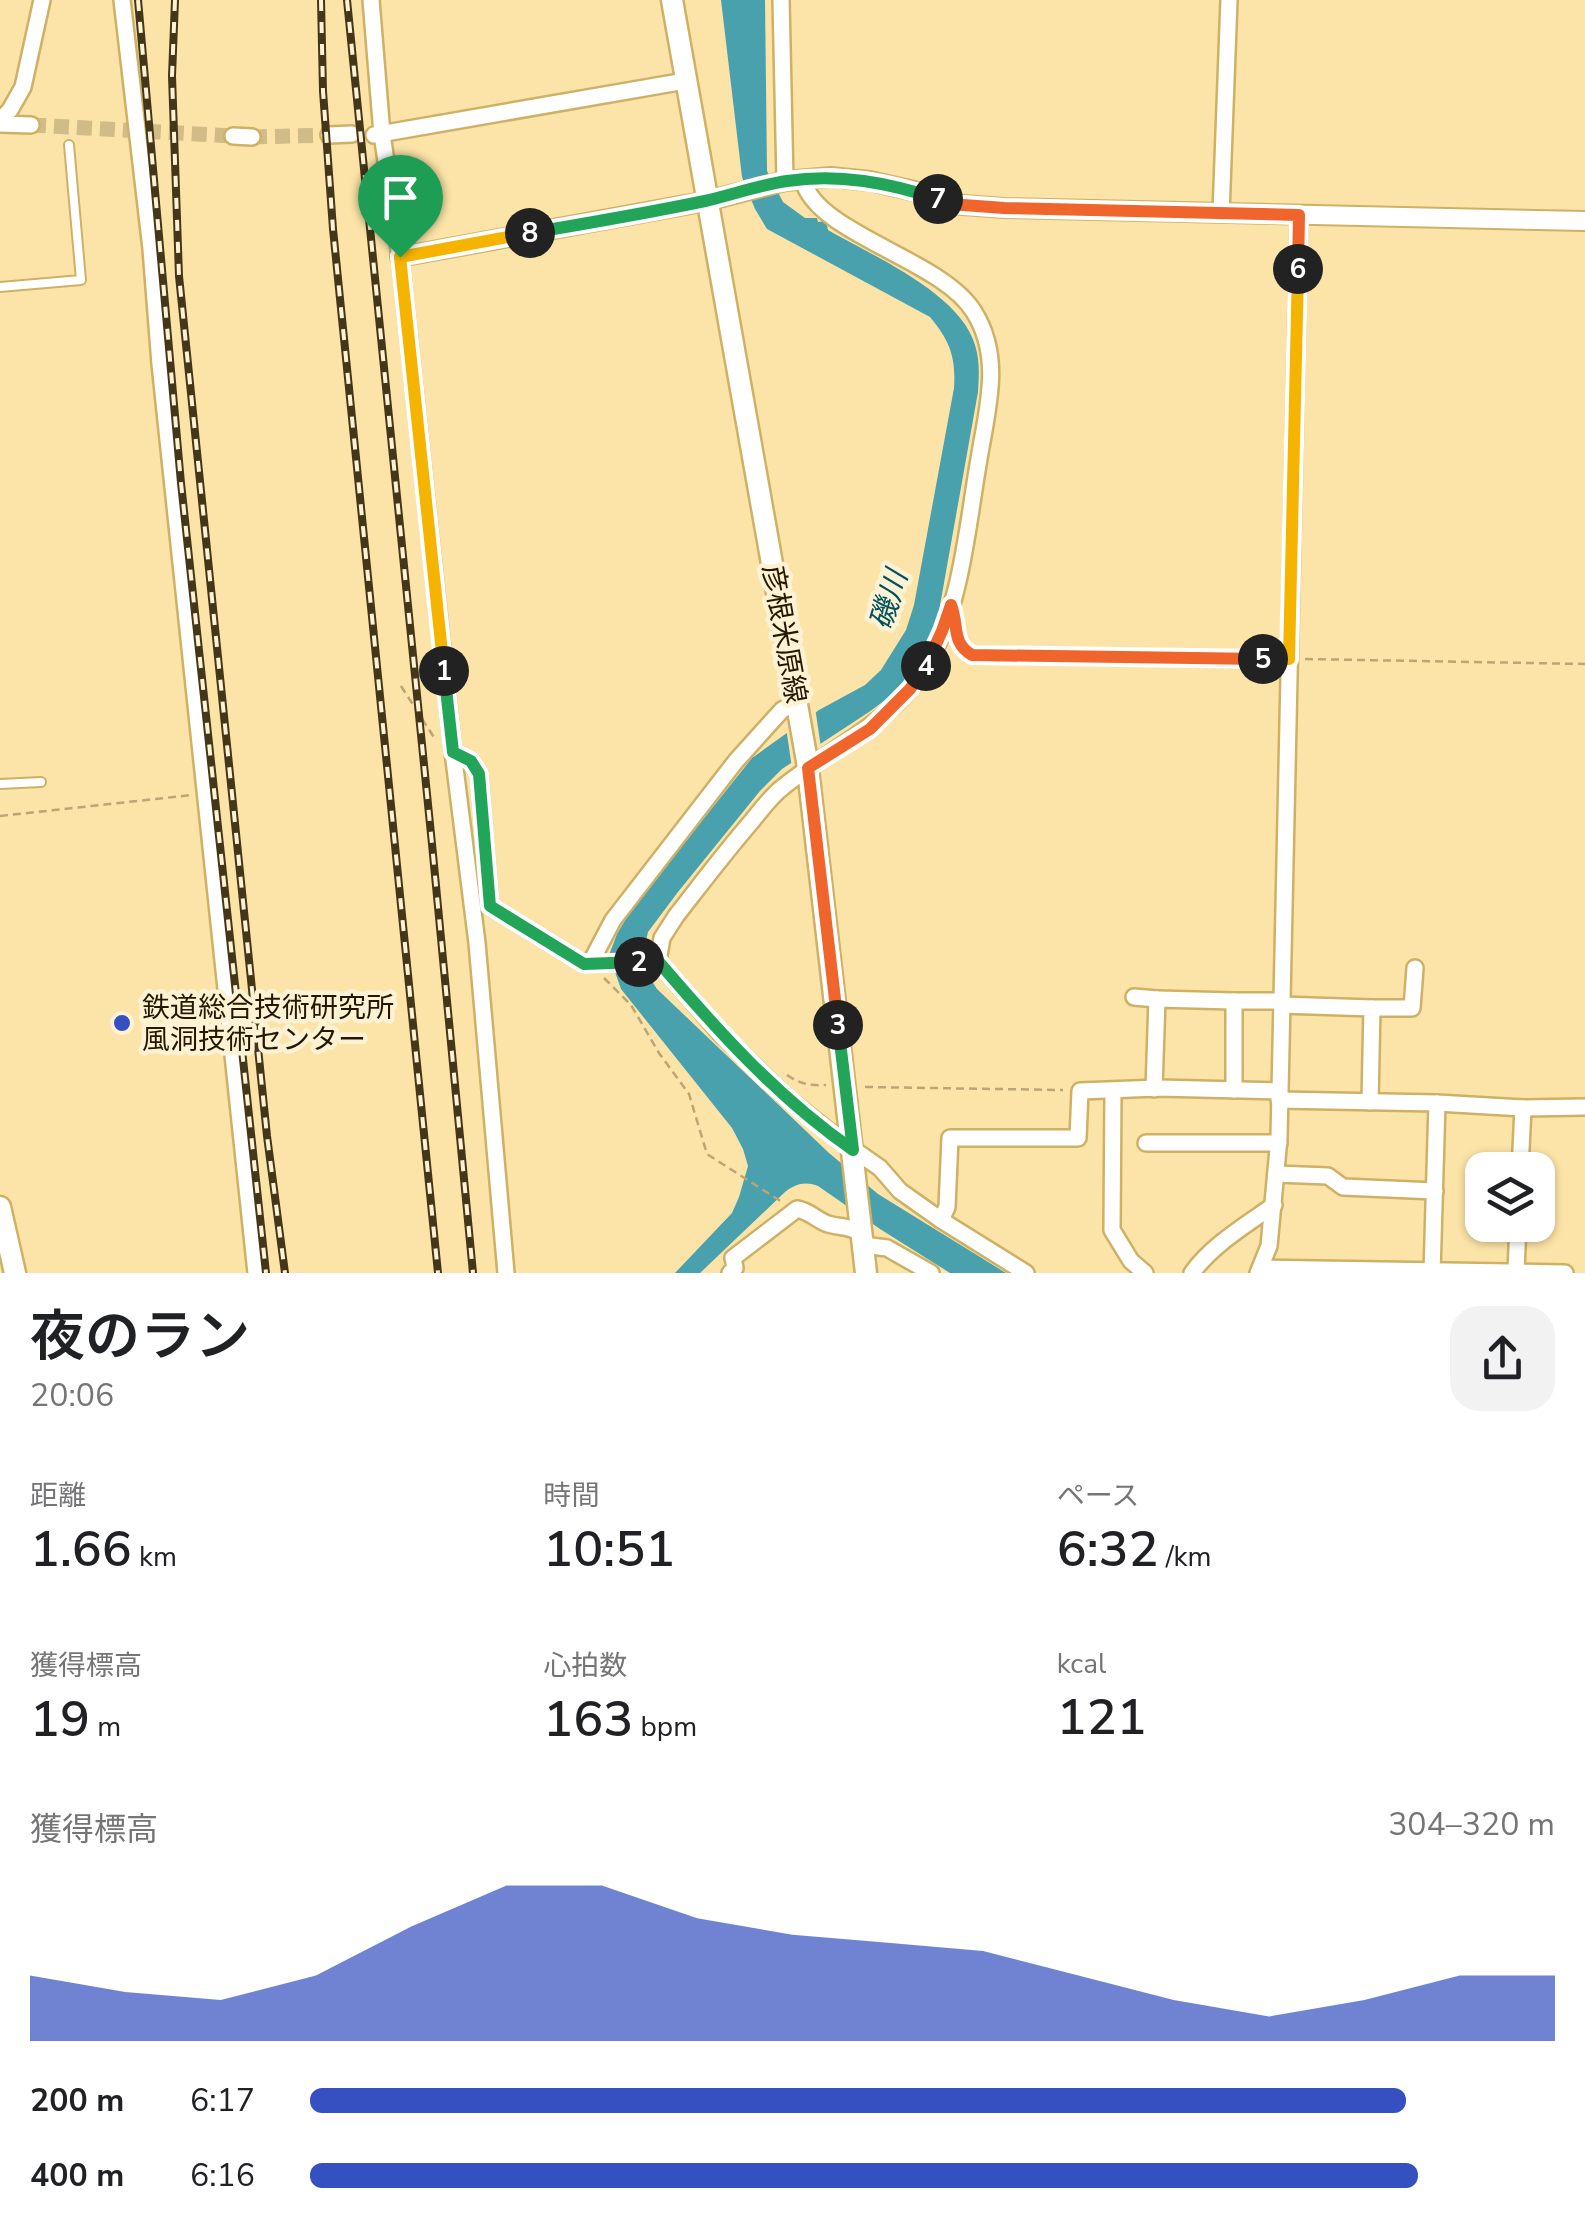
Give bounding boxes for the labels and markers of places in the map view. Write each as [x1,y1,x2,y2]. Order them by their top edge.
pin [358,155,443,258]
pin: 7 [913,174,963,224]
pin: 8 [505,208,555,258]
pin: 6 [1273,244,1323,294]
pin: 5 [1238,634,1288,684]
pin: 4 [901,641,951,691]
pin: 1 [419,646,469,696]
pin: 2 [614,937,664,987]
place label: 鉄道総合技術研究所 風洞技術センター [142,989,394,1059]
pin: 3 [813,1000,863,1050]
marker: 鉄道総合技術研究所 風洞技術センター [111,1012,133,1034]

